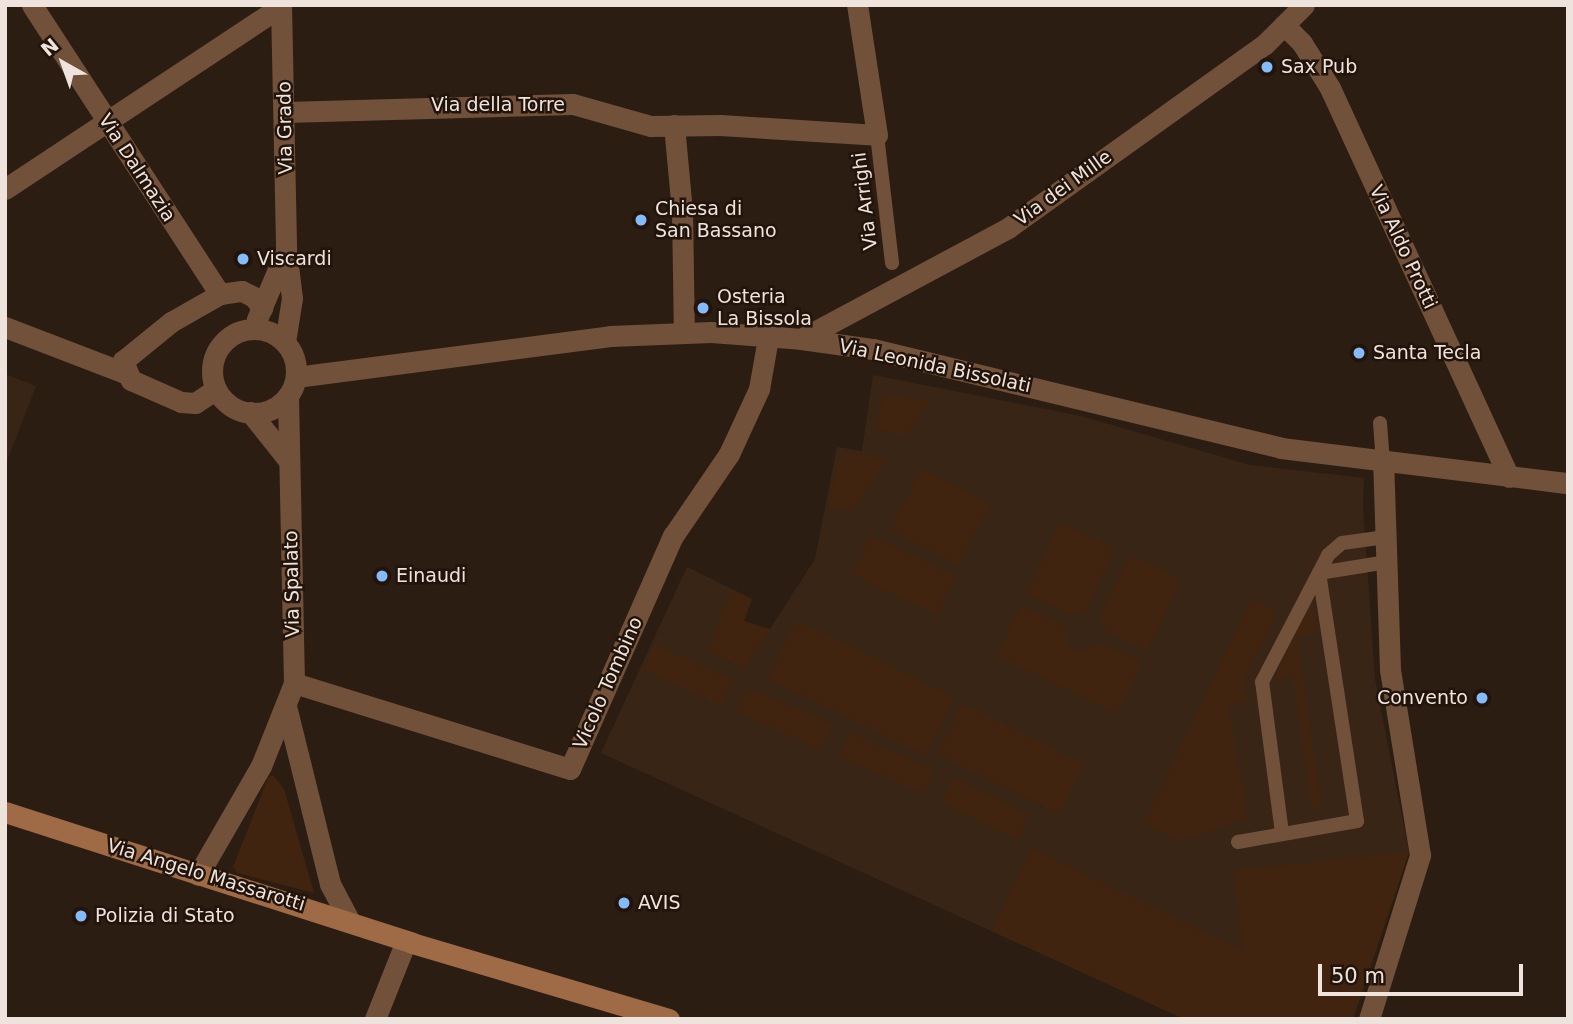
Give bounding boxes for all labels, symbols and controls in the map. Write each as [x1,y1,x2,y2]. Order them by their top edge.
north arrow [28,28,98,98]
text: N [36,33,63,60]
place label: Sax Pub [1281,56,1357,78]
marker: Sax Pub [1259,59,1275,75]
street label: Via Grado [273,81,297,175]
street label: Via della Torre [431,94,565,116]
street label: Via Dalmazia [94,110,180,226]
street label: Via dei Mille [1010,145,1116,231]
street label: Via Arrighi [848,151,882,251]
street label: Via Aldo Protti [1364,182,1442,312]
place label: Chiesa di San Bassano [655,198,777,242]
marker: Chiesa di San Bassano [633,212,649,228]
place label: Viscardi [257,248,332,270]
marker: Viscardi [235,251,251,267]
place label: Osteria La Bissola [717,286,812,330]
marker: Osteria La Bissola [695,300,711,316]
street label: Via Leonida Bissolati [837,335,1033,397]
place label: Santa Tecla [1373,342,1481,364]
marker: Santa Tecla [1351,345,1367,361]
street label: Via Spalato [280,530,304,638]
place label: Einaudi [396,565,466,587]
marker: Einaudi [374,568,390,584]
street label: Vicolo Tombino [569,613,647,753]
place label: Convento [1377,687,1468,709]
marker: Convento [1474,690,1490,706]
street label: Via Angelo Massarotti [104,834,308,916]
place label: AVIS [638,892,680,914]
marker: AVIS [616,895,632,911]
place label: Polizia di Stato [95,905,235,927]
marker: Polizia di Stato [73,908,89,924]
scale bar [1321,950,1526,994]
text: 50 m [1331,964,1385,988]

